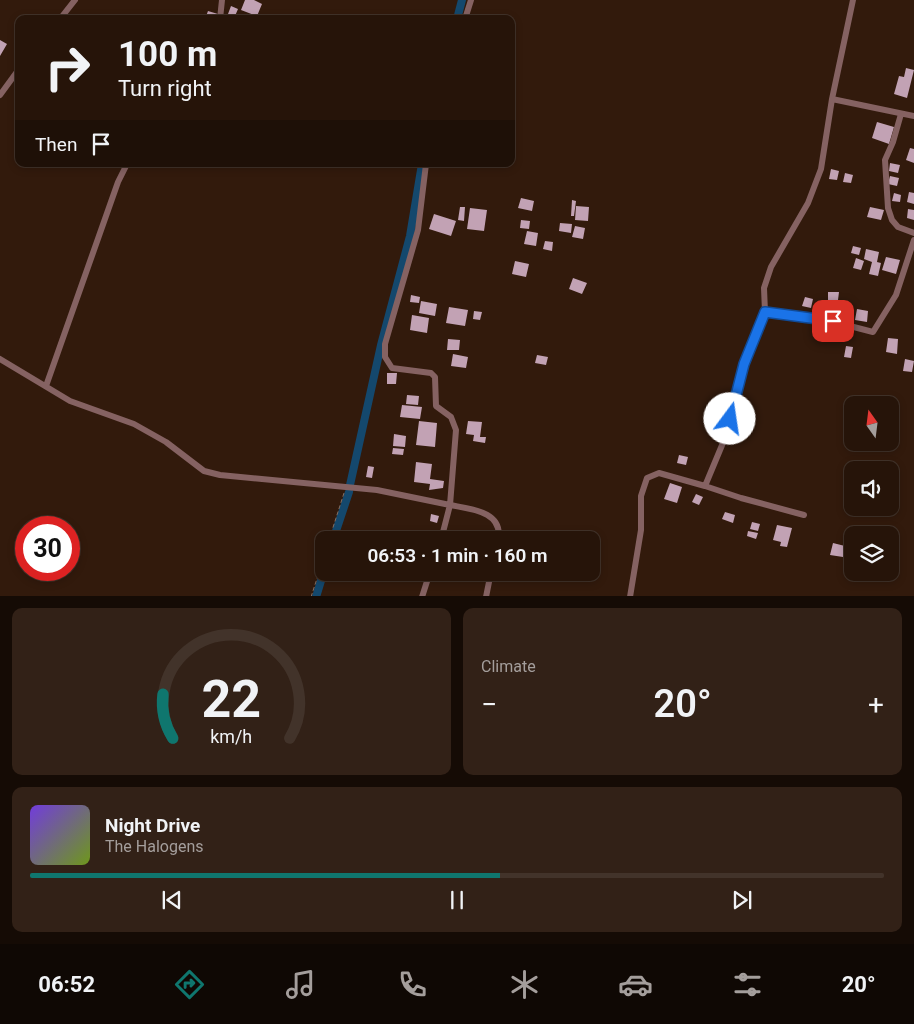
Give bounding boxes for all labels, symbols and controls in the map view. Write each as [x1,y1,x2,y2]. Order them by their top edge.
text: 100 m [118,34,217,75]
icon: right [35,35,100,100]
text: Turn right [118,76,212,101]
icon: arrive [87,130,115,158]
text: Then [35,133,77,156]
pin [812,300,854,342]
icon: arrive [819,307,847,335]
position arrow [703,392,755,444]
north arrow [844,396,899,451]
map controls [844,396,899,581]
button: sound [844,461,899,516]
speed limit sign: 30 [15,516,80,581]
button: layers [844,526,899,581]
text: 06:53 · 1 min · 160 m [367,544,548,567]
text: Climate [481,657,536,676]
text: 22 [202,669,261,730]
text: 20° [654,682,712,726]
text: − [481,688,497,721]
text: + [868,688,884,721]
text: km/h [211,726,252,747]
text: Night Drive [105,814,200,837]
text: The Halogens [105,837,204,856]
icon: previous [158,886,186,914]
icon: pause [443,886,471,914]
icon: next [728,886,756,914]
icon: directions [172,967,207,1002]
icon: music [283,967,318,1002]
icon: phone [395,967,430,1002]
icon: climate [507,967,542,1002]
icon: car [618,967,653,1002]
icon: filters [730,967,765,1002]
text: 06:52 [38,972,95,997]
text: 20° [842,972,876,997]

